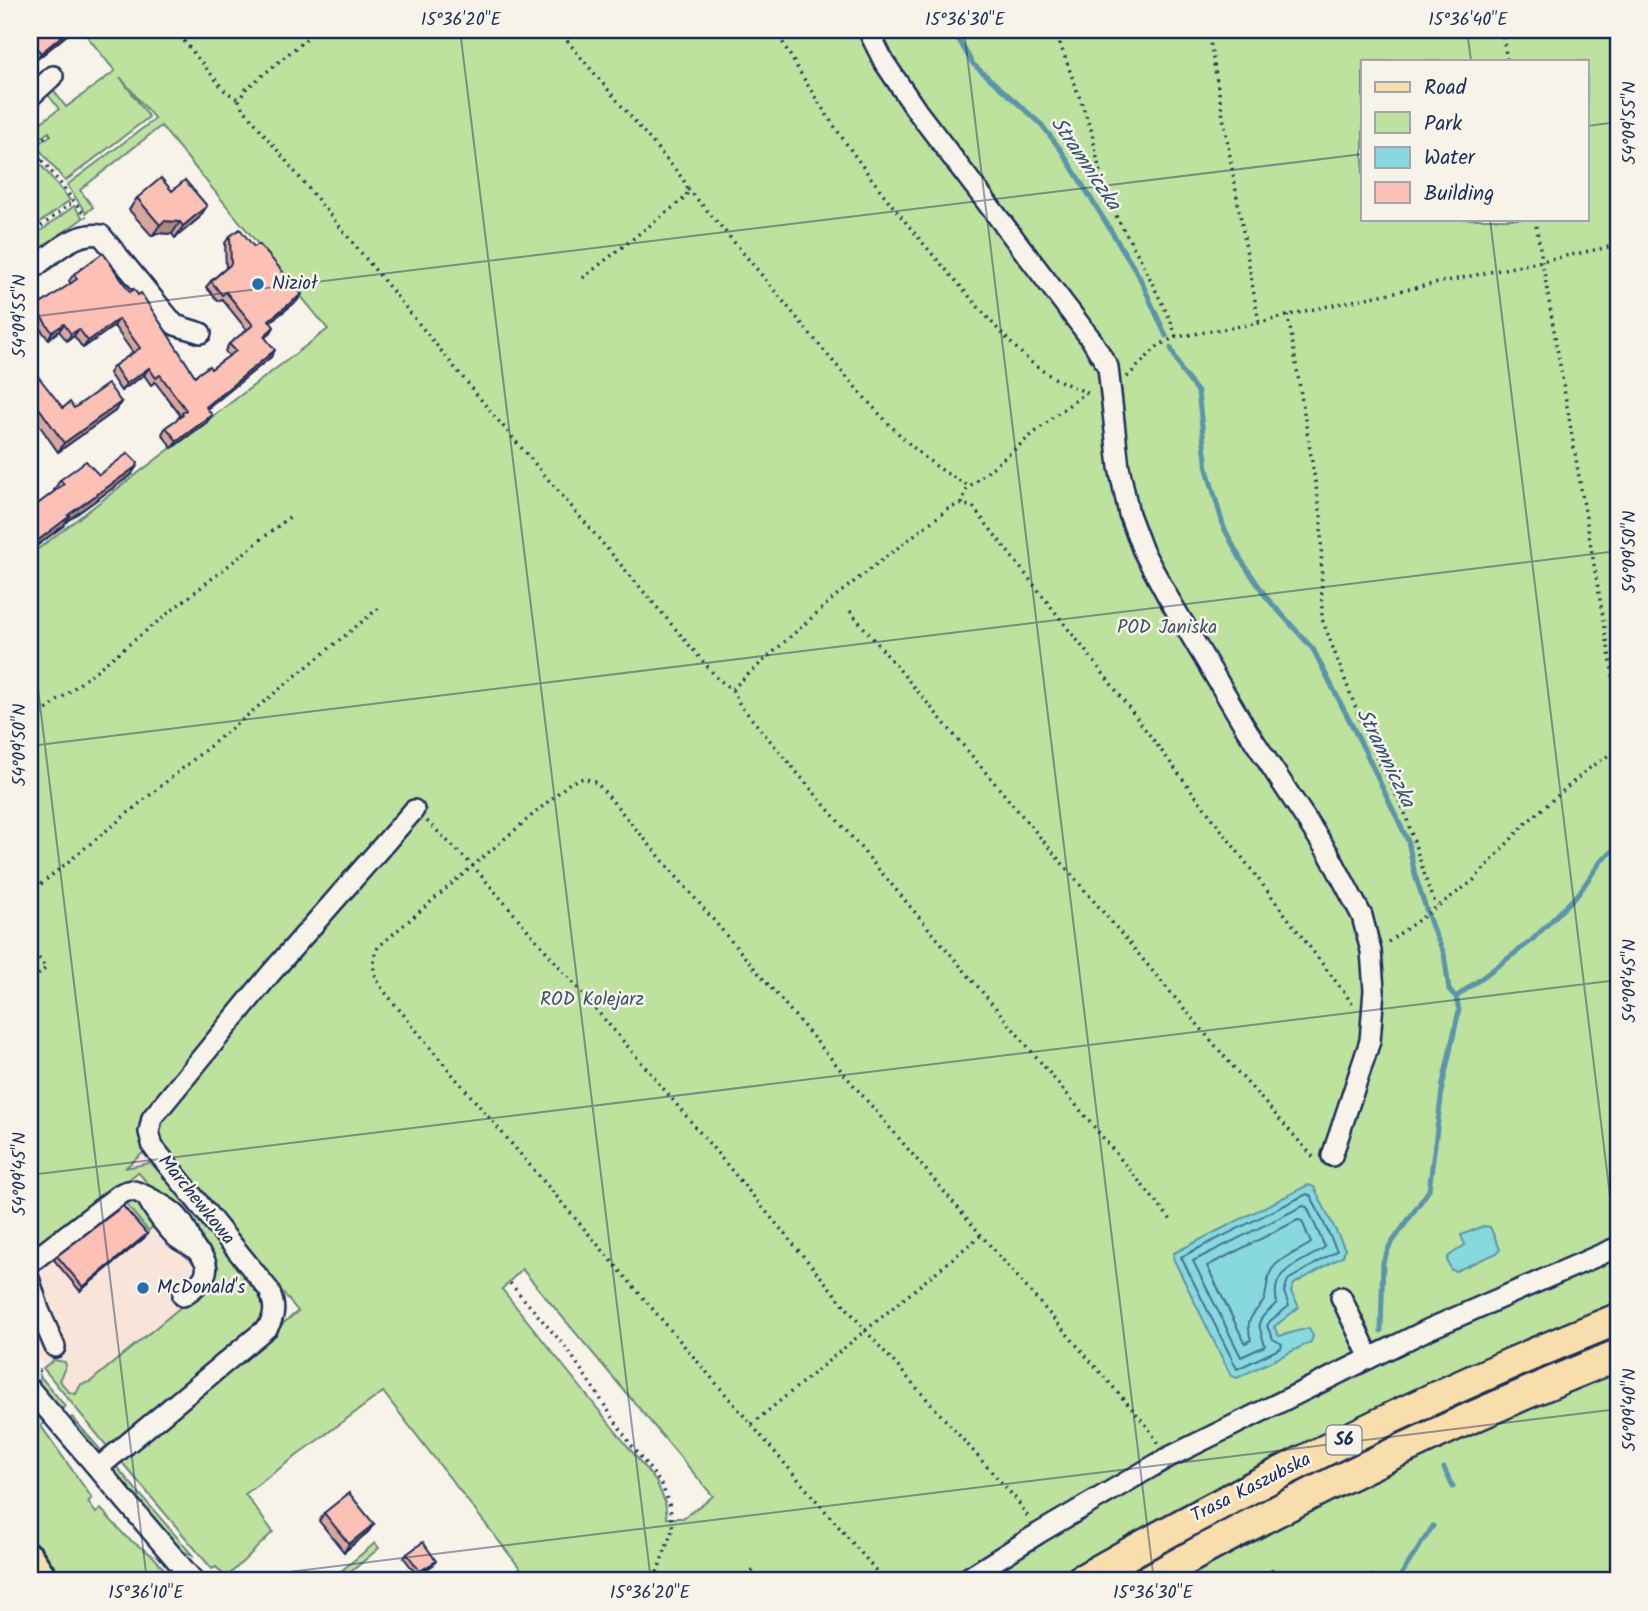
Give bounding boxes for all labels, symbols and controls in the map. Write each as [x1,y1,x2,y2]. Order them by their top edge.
text: 15°36'20"E [421,6,502,35]
text: 15°36'30"E [925,6,1006,35]
text: 15°36'40"E [1428,6,1508,35]
legend [1361,60,1588,220]
text: Road [1424,72,1467,105]
text: 54°09'55"N [1616,81,1645,165]
text: Park [1424,108,1462,141]
water label: Stramniczka [1041,110,1129,219]
text: Water [1424,142,1476,175]
text: Building [1424,178,1494,211]
place label: Nizioł [272,269,319,299]
text: 54°09'55"N [6,274,35,358]
marker: Nizioł [250,276,266,292]
text: 54°09'50"N [1616,511,1645,593]
park label: POD Janiska [1117,613,1217,643]
water label: Stramniczka [1347,703,1424,814]
text: 54°09'50"N [6,704,35,786]
text: 54°09'45"N [1616,939,1645,1023]
park label: ROD Kolejarz [540,985,644,1015]
text: 54°09'45"N [6,1132,35,1216]
street label: Marchewkowa [150,1148,242,1252]
place label: McDonald's [157,1273,245,1303]
marker: McDonald's [135,1280,151,1296]
text: 54°09'40"N [1616,1368,1645,1452]
road number: S6 [1326,1426,1362,1455]
street label: Trasa Kaszubska [1186,1445,1316,1531]
text: 15°36'10"E [108,1579,184,1608]
text: 15°36'20"E [610,1579,691,1608]
text: 15°36'30"E [1113,1579,1194,1608]

